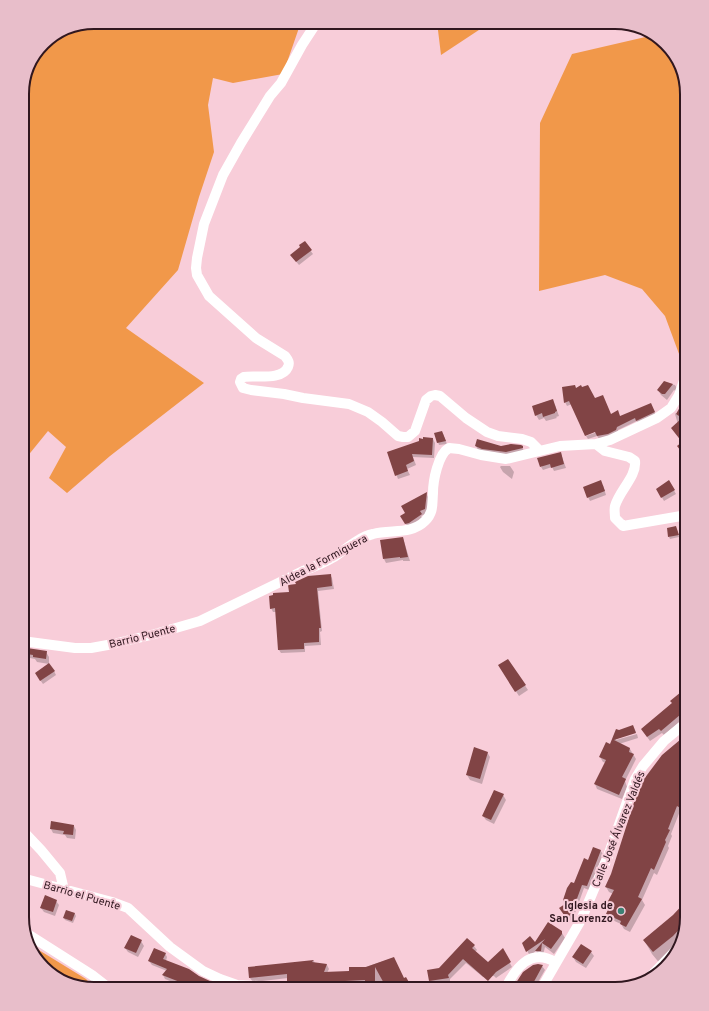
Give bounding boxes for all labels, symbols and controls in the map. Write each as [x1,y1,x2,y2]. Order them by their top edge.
street label: Aldea la Formiguera [277,532,370,590]
street label: Barrio Puente [107,622,177,652]
street label: Calle José Álvarez Valdés [588,769,649,889]
street label: Barrio el Puente [42,878,122,914]
place label: Iglesia de San Lorenzo [549,899,613,926]
marker: Iglesia de San Lorenzo [616,906,626,916]

